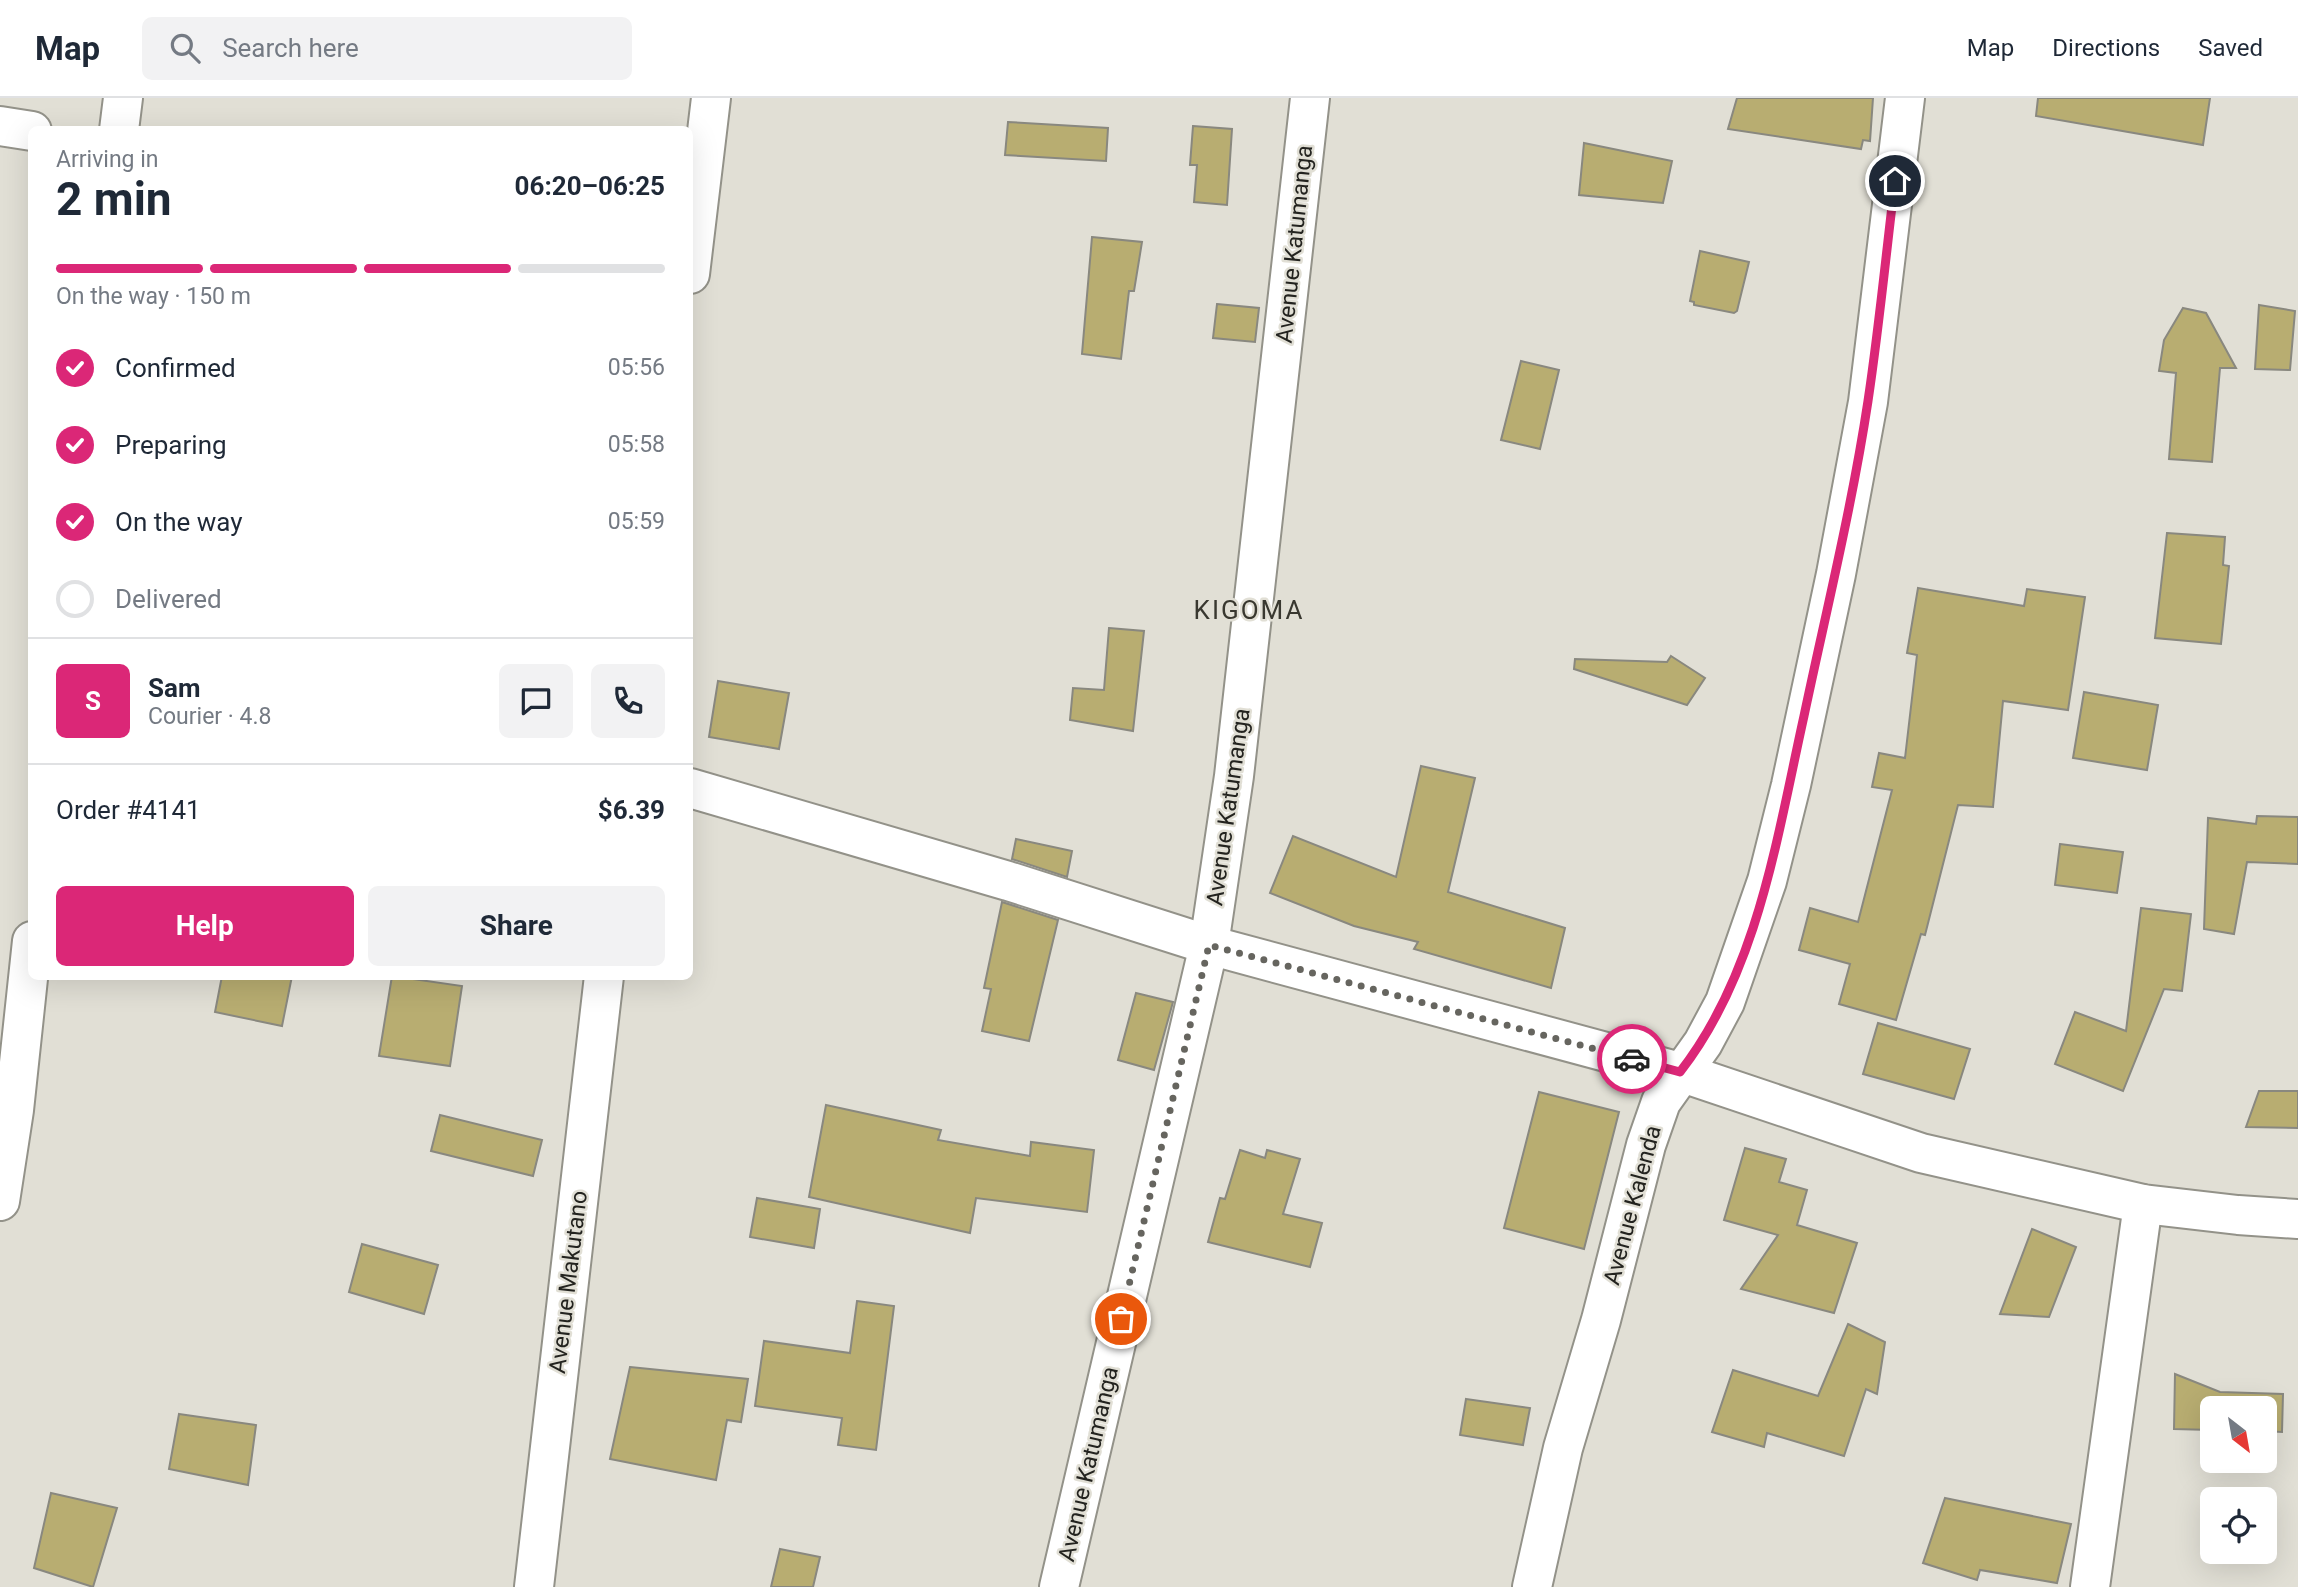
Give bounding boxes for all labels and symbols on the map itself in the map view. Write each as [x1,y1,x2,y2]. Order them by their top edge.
street label: Avenue Katumanga [1271,144,1318,344]
pin [1865,151,1925,211]
district label: KIGOMA [1194,595,1304,625]
street label: Avenue Katumanga [1201,707,1256,907]
courier [1597,1024,1667,1094]
street label: Avenue Kalenda [1598,1123,1667,1288]
street label: Avenue Makutano [544,1189,593,1375]
pin [1091,1289,1151,1349]
street label: Avenue Katumanga [1053,1364,1124,1564]
north arrow [2200,1396,2277,1474]

